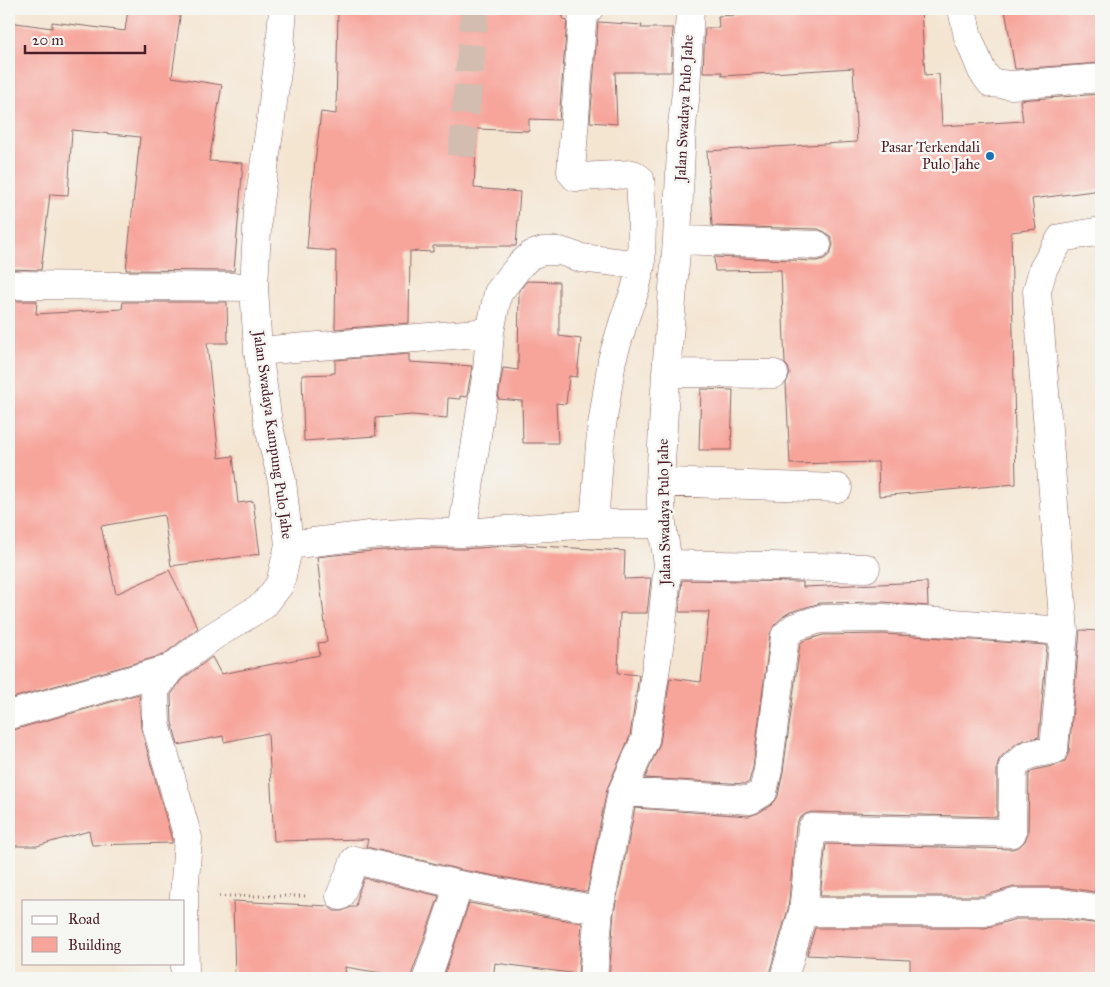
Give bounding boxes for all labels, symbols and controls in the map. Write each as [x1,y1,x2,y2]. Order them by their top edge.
scale bar [25,22,145,54]
text: 20 m [32,31,64,49]
street label: Jalan Swadaya Pulo Jahe [671,34,698,184]
place label: Pasar Terkendali Pulo Jahe [881,138,980,174]
marker: Pasar Terkendali Pulo Jahe [984,150,996,162]
street label: Jalan Swadaya Kampung Pulo Jahe [248,328,297,540]
street label: Jalan Swadaya Pulo Jahe [654,438,675,587]
legend [22,900,185,964]
text: Road [68,910,100,928]
text: Building [68,936,122,954]

